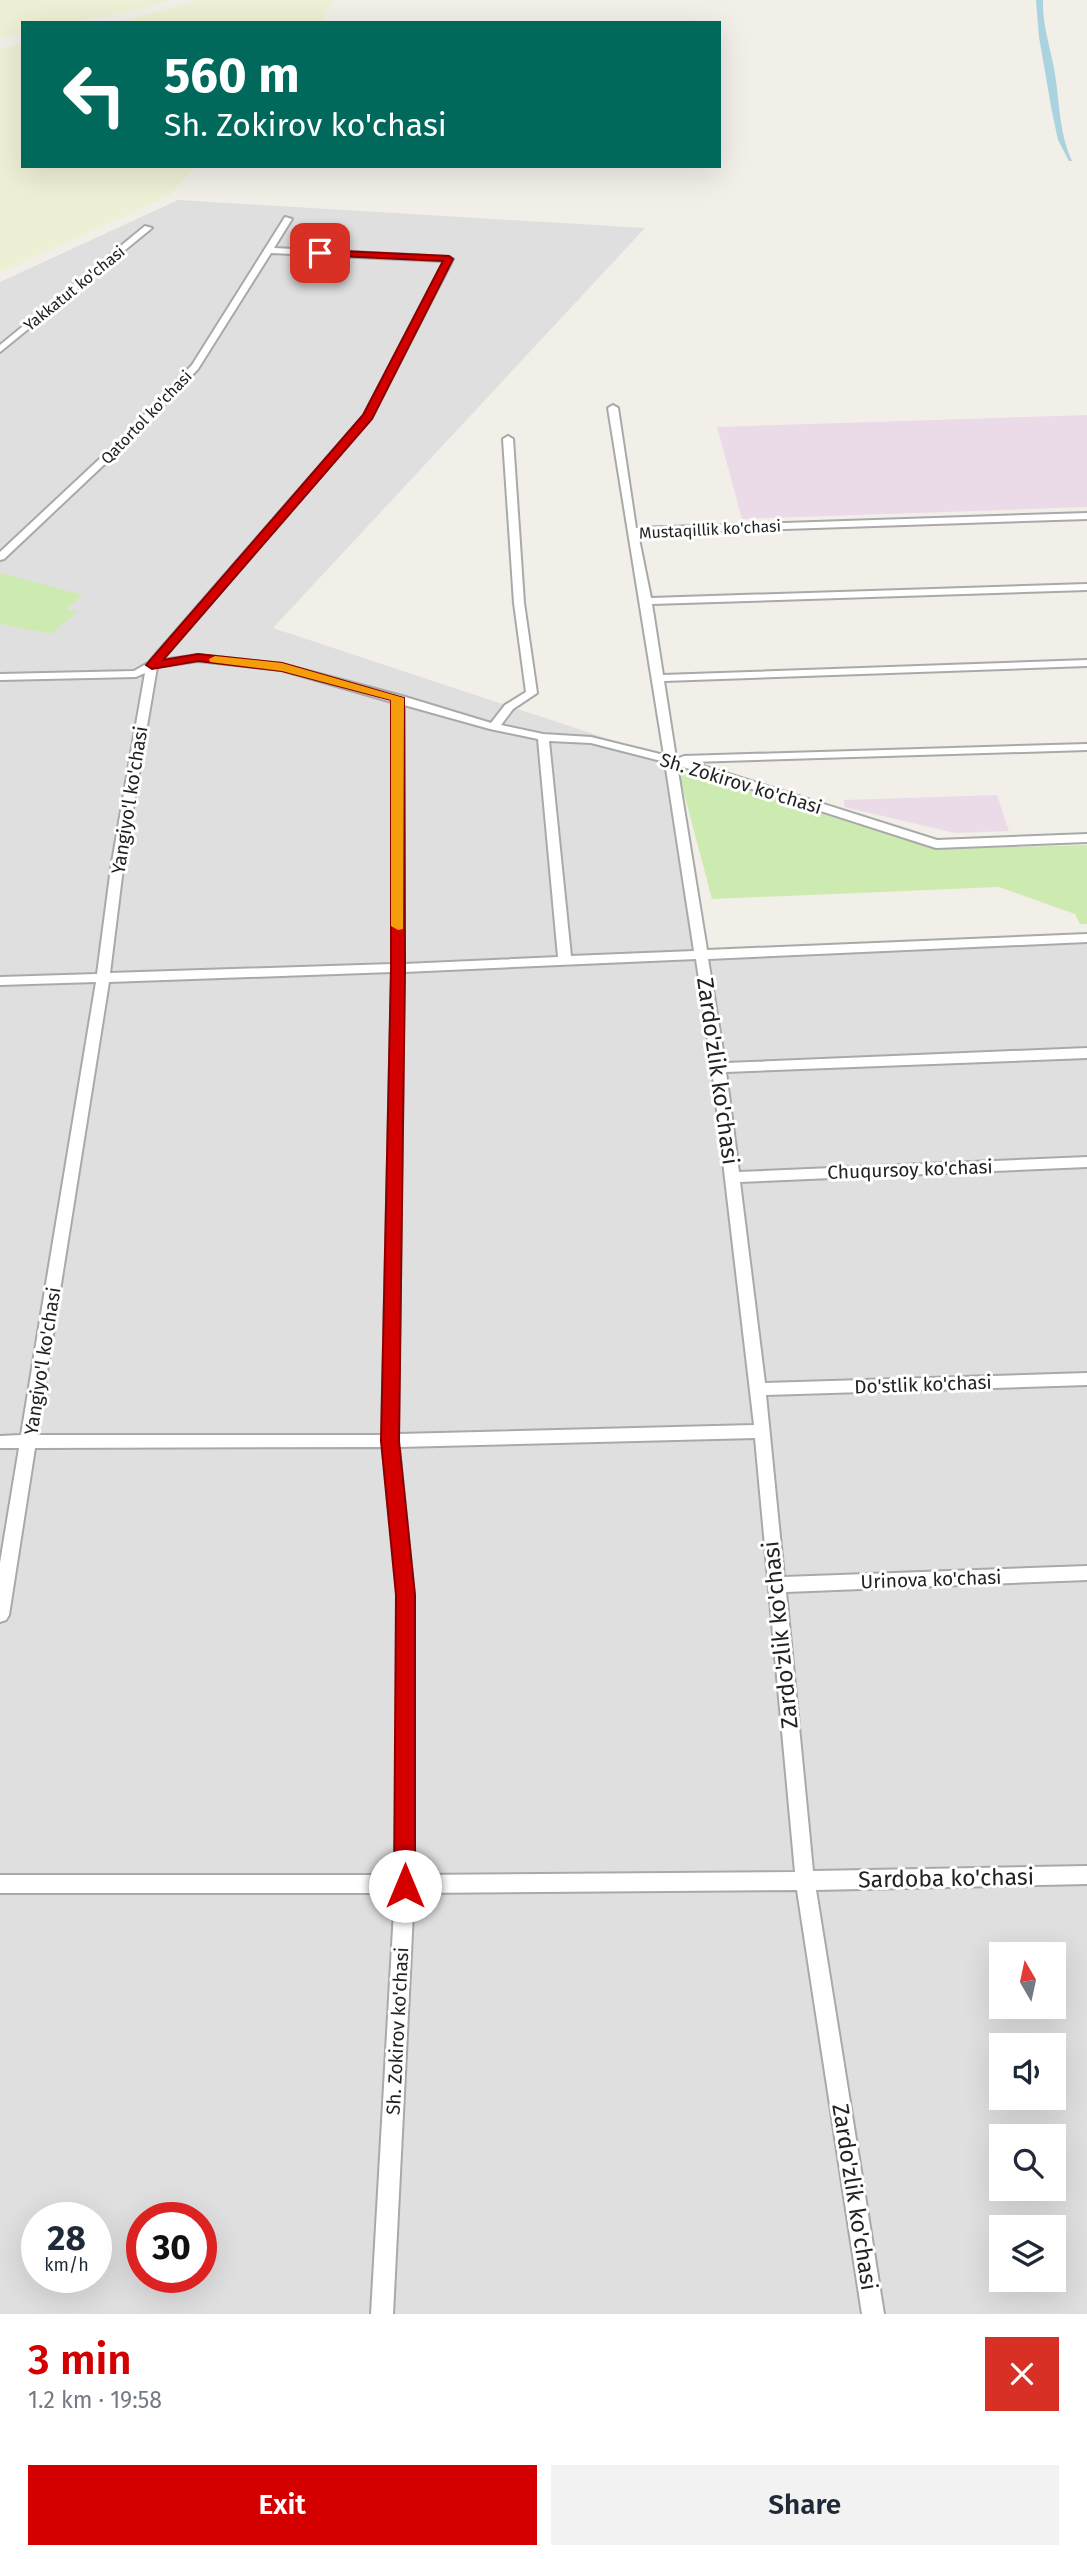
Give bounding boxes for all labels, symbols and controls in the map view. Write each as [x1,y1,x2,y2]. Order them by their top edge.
text: 560 m [164,46,300,105]
icon: left [49,49,140,140]
text: Sh. Zokirov ko'chasi [164,106,447,144]
pin [290,223,350,283]
icon: arrive [301,234,339,272]
street label: Yakkatut ko'chasi [20,242,129,335]
street label: Qatortol ko'chasi [97,367,196,468]
street label: Mustaqillik ko'chasi [639,516,781,543]
street label: Yangiyo'l ko'chasi [106,724,153,876]
street label: Sh. Zokirov ko'chasi [657,748,825,819]
street label: Zardo'zlik ko'chasi [691,976,745,1166]
street label: Chuqursoy ko'chasi [827,1155,993,1184]
street label: Yangiyo'l ko'chasi [19,1285,66,1437]
street label: Do'stlik ko'chasi [854,1371,992,1398]
street label: Zardo'zlik ko'chasi [756,1540,804,1730]
street label: Urinova ko'chasi [860,1566,1002,1593]
position arrow [368,1849,442,1923]
street label: Sardoba ko'chasi [858,1862,1034,1894]
north arrow [989,1942,1066,2020]
map controls [989,1942,1066,2292]
street label: Sh. Zokirov ko'chasi [382,1947,413,2115]
button: sound [989,2033,1066,2110]
street label: Zardo'zlik ko'chasi [826,2102,884,2292]
button: search [989,2124,1066,2201]
speed limit sign: 30 [126,2202,217,2293]
button: layers [989,2215,1066,2292]
text: 28 [47,2217,86,2259]
text: km/h [44,2254,89,2276]
text: 3 min [28,2335,132,2385]
button: close [985,2337,1059,2411]
text: 1.2 km · 19:58 [28,2386,162,2414]
button: Exit [28,2465,537,2545]
button: Share [551,2465,1059,2545]

